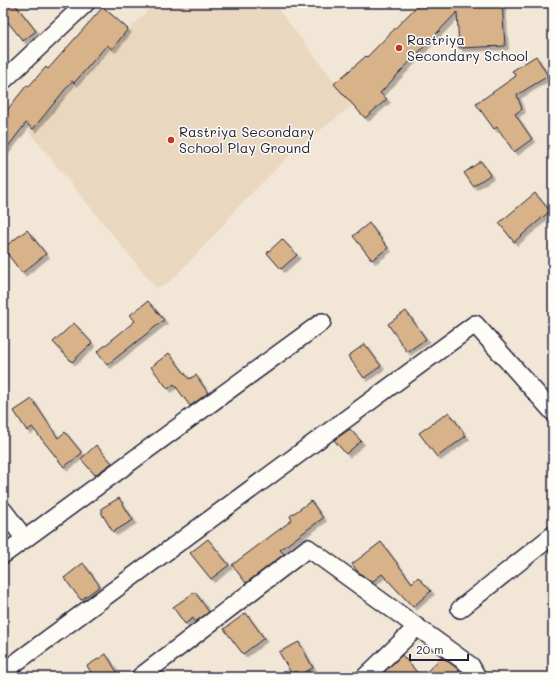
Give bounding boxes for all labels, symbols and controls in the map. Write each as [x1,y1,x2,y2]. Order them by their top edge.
place label: Rastriya Secondary School [407,30,528,65]
marker: Rastriya Secondary School [394,43,404,53]
place label: Rastriya Secondary School Play Ground [179,122,314,157]
marker: Rastriya Secondary School Play Ground [166,135,176,145]
scale bar [410,636,468,662]
text: 20 m [416,641,444,657]

